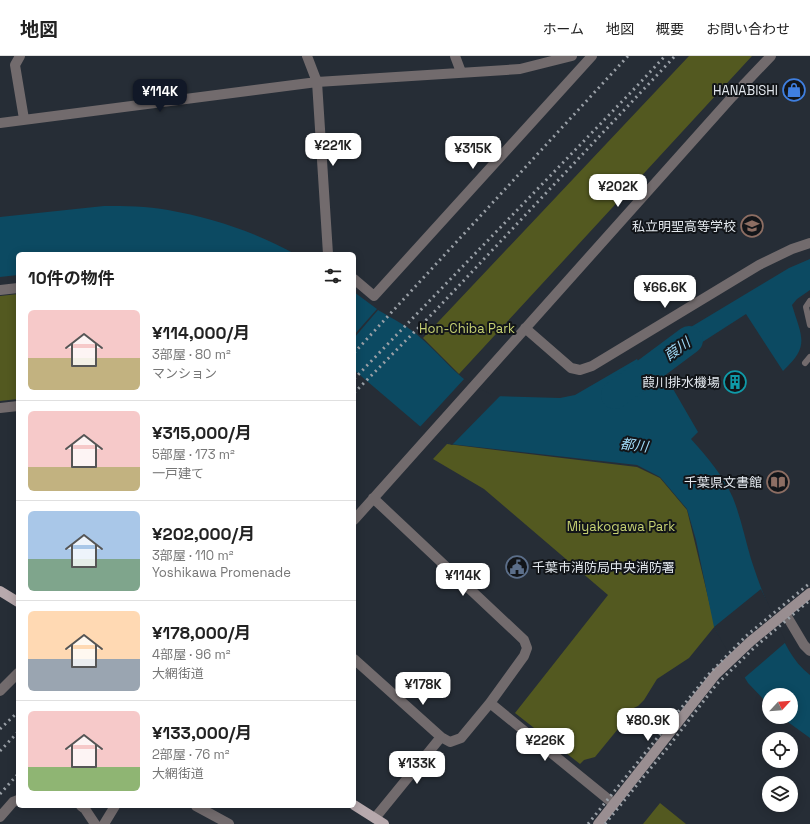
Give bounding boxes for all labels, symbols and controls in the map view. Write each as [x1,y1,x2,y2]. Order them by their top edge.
text: 地図 [20,17,58,42]
text: ホーム [542,20,584,38]
text: 地図 [606,20,634,38]
text: 概要 [656,20,684,38]
text: お問い合わせ [706,20,790,38]
shop icon: HANABISHI [781,77,807,103]
pin: ¥114K [132,79,188,113]
place label: HANABISHI [713,82,778,99]
text: ¥114K [142,83,178,100]
pin: ¥221K [305,133,361,167]
pin: ¥315K [445,136,501,170]
text: ¥221K [314,137,352,154]
text: ¥315K [454,140,492,157]
pin: ¥202K [590,174,646,208]
text: ¥202K [598,178,638,195]
school or university icon: 私立明聖高等学校 [739,213,765,239]
place label: 私立明聖高等学校 [632,218,736,235]
icon: filters [322,265,344,287]
text: 10件の物件 [28,267,115,289]
pin: ¥66.6K [632,275,698,309]
text: ¥66.6K [643,279,687,296]
park label: Hon-Chiba Park [419,320,515,337]
text: ¥114,000/月 [152,322,250,344]
icon: home [60,326,108,374]
water label: 葭川 [660,332,695,364]
text: 3部屋 · 80 m² [152,346,231,363]
text: マンション [152,365,217,382]
building icon: 葭川排水機場 [722,369,748,395]
place label: 葭川排水機場 [642,374,720,391]
text: ¥315,000/月 [152,422,252,444]
icon: home [60,427,108,475]
water label: 都川 [619,434,651,456]
text: 5部屋 · 173 m² [152,446,235,463]
text: 一戸建て [152,465,204,482]
library icon: 千葉県文書館 [765,469,791,495]
place label: 千葉県文書館 [684,474,762,491]
park label: Miyakogawa Park [567,518,675,535]
text: ¥202,000/月 [152,523,255,545]
icon: home [60,527,108,575]
text: 3部屋 · 110 m² [152,547,233,564]
public building icon: 千葉市消防局中央消防署 [504,554,530,580]
place label: 千葉市消防局中央消防署 [532,559,675,576]
pin: ¥114K [435,563,491,597]
text: Yoshikawa Promenade [152,564,291,581]
text: ¥114K [445,567,481,584]
text: ¥178,000/月 [152,622,251,644]
icon: home [60,627,108,675]
text: 4部屋 · 96 m² [152,646,230,663]
text: 大網街道 [152,665,204,682]
pin: ¥178K [395,672,451,706]
text: ¥178K [404,676,442,693]
north arrow [762,688,798,724]
map controls [762,688,798,812]
pin: ¥80.9K [615,708,681,742]
text: ¥80.9K [626,712,670,729]
text: ¥133,000/月 [152,722,252,744]
icon: home [60,727,108,775]
pin: ¥226K [517,728,573,762]
text: ¥226K [525,732,565,749]
button: locate [762,732,798,768]
text: 2部屋 · 76 m² [152,746,229,763]
pin: ¥133K [389,751,445,785]
text: ¥133K [398,755,436,772]
text: 大網街道 [152,765,204,782]
button: layers [762,776,798,812]

